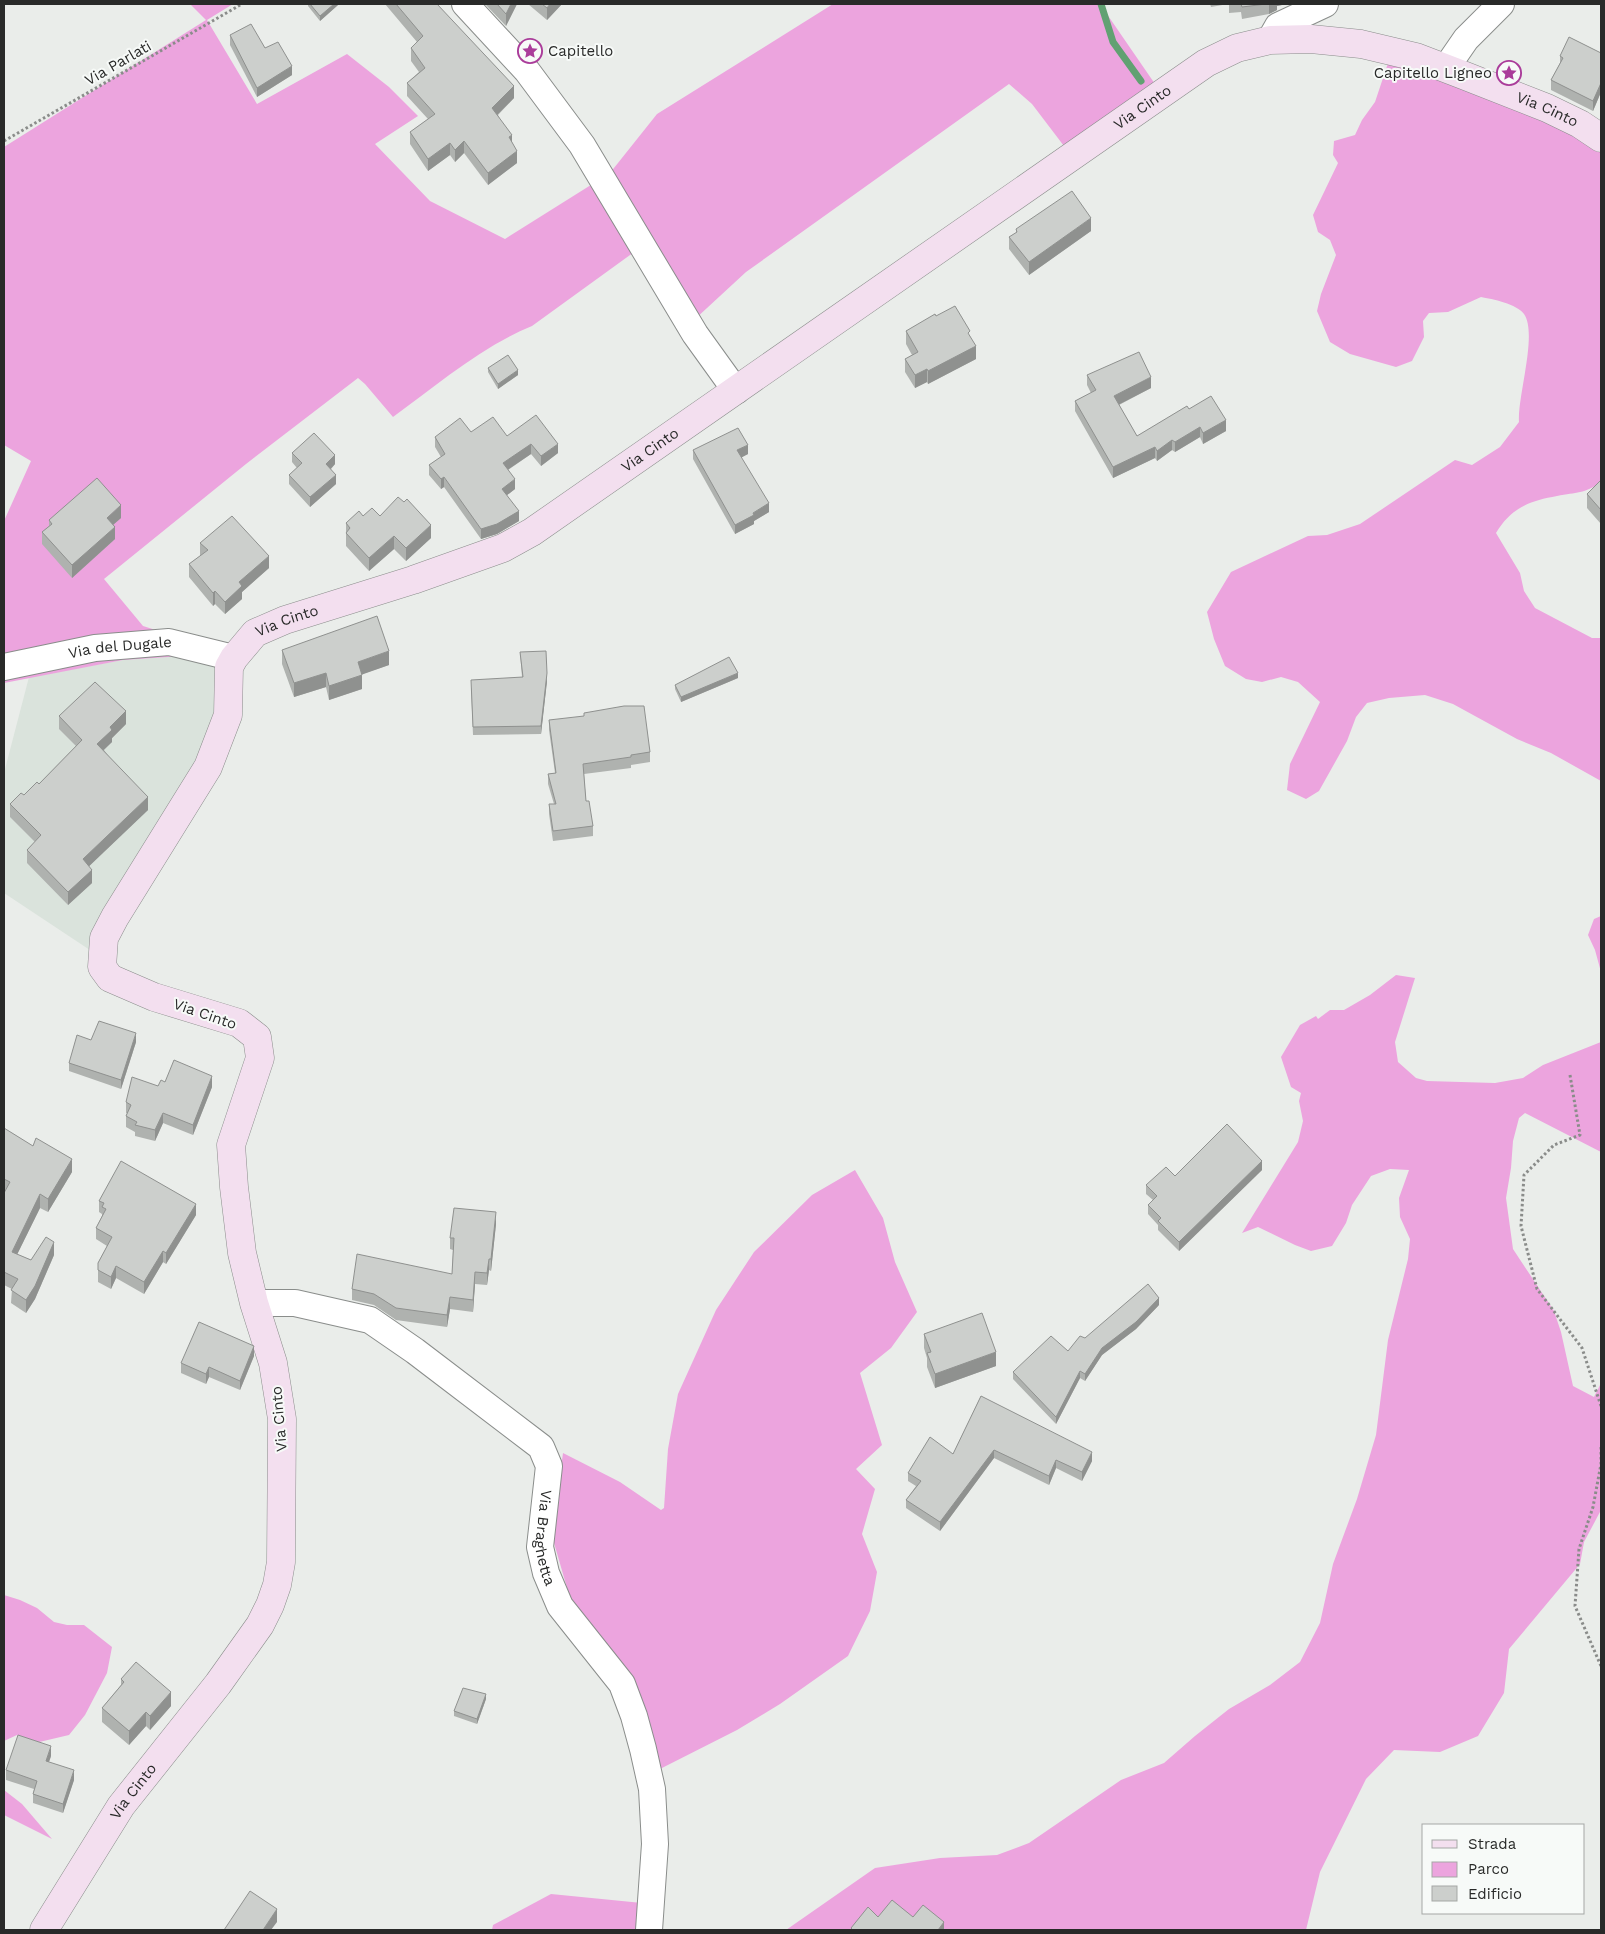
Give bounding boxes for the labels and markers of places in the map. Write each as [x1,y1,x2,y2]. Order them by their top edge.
place icon: Capitello [517,38,543,64]
place label: Capitello [548,42,613,60]
place icon: Capitello Ligneo [1496,60,1522,86]
place label: Capitello Ligneo [1374,64,1492,82]

